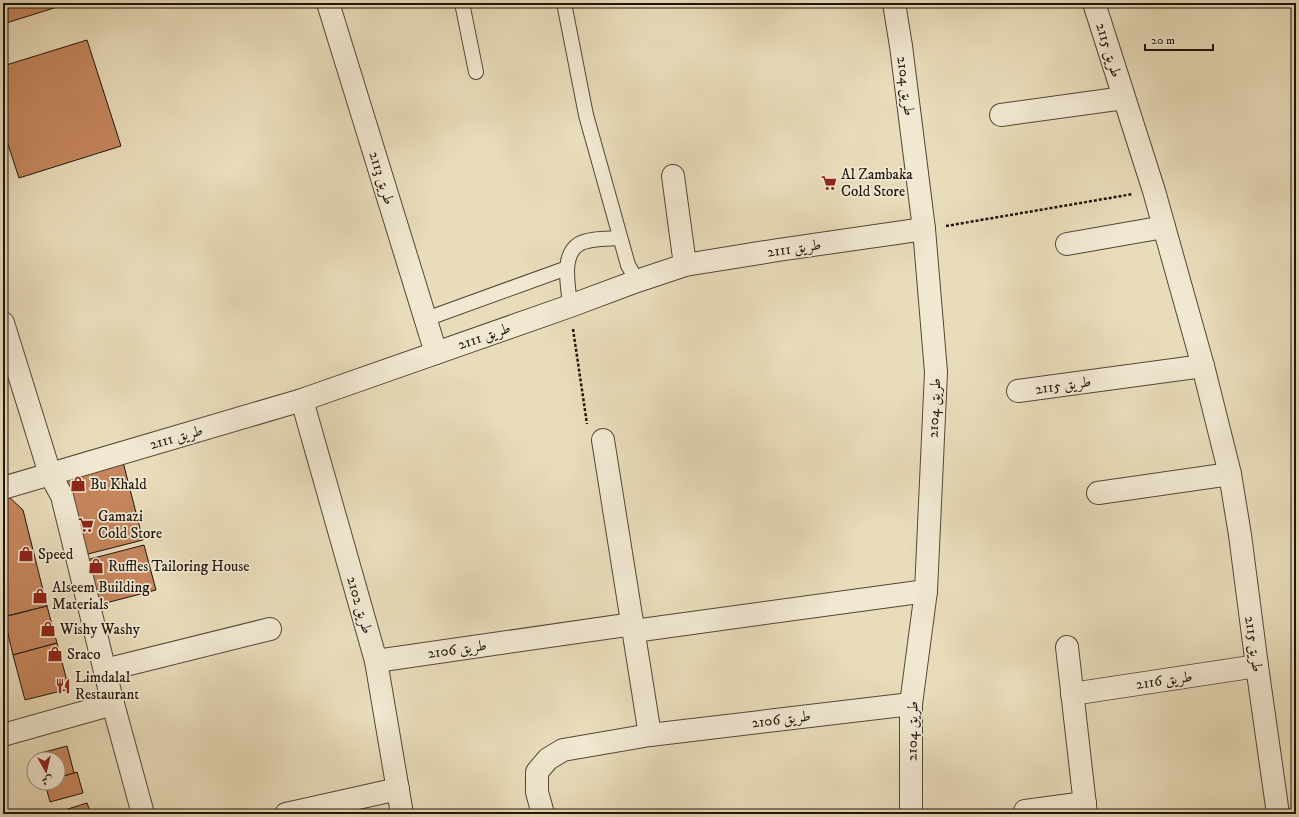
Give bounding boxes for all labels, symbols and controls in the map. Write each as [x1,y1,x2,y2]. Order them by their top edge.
street label: طريق 2115 [1091,20,1126,80]
scale bar [1145,26,1213,52]
text: 20 m [1151,33,1175,48]
street label: طريق 2104 [892,55,919,117]
street label: طريق 2113 [364,149,399,207]
place label: Al Zambaka Cold Store [841,165,913,201]
supermarket icon: Al Zambaka Cold Store [820,174,838,192]
street label: طريق 2111 [766,235,822,262]
street label: طريق 2111 [455,319,513,354]
street label: طريق 2115 [1034,372,1092,399]
street label: طريق 2104 [923,377,946,439]
street label: طريق 2111 [147,421,205,454]
shop icon: Bu Khald [69,475,87,493]
place label: Bu Khald [90,475,147,494]
place label: Gamazi Cold Store [98,507,162,543]
supermarket icon: Gamazi Cold Store [77,516,95,534]
shop icon: Speed [17,545,35,563]
place label: Speed [38,545,74,564]
shop icon: Ruffles Tailoring House [87,557,105,575]
place label: Ruffles Tailoring House [108,557,249,576]
street label: طريق 2102 [342,574,377,636]
place label: Alseem Building Materials [52,578,150,614]
shop icon: Alseem Building Materials [31,587,49,605]
street label: طريق 2115 [1240,615,1267,673]
shop icon: Wishy Washy [39,620,57,638]
place label: Wishy Washy [59,620,141,639]
street label: طريق 2106 [426,636,488,663]
shop icon: Sraco [46,645,64,663]
place label: Sraco [67,645,101,664]
street label: طريق 2116 [1135,667,1194,694]
place label: Limdalal Restaurant [75,668,139,704]
restaurant icon: Limdalal Restaurant [54,677,72,695]
street label: طريق 2104 [902,701,923,761]
street label: طريق 2106 [750,706,812,733]
north arrow [26,751,66,791]
text: ش [41,772,54,788]

